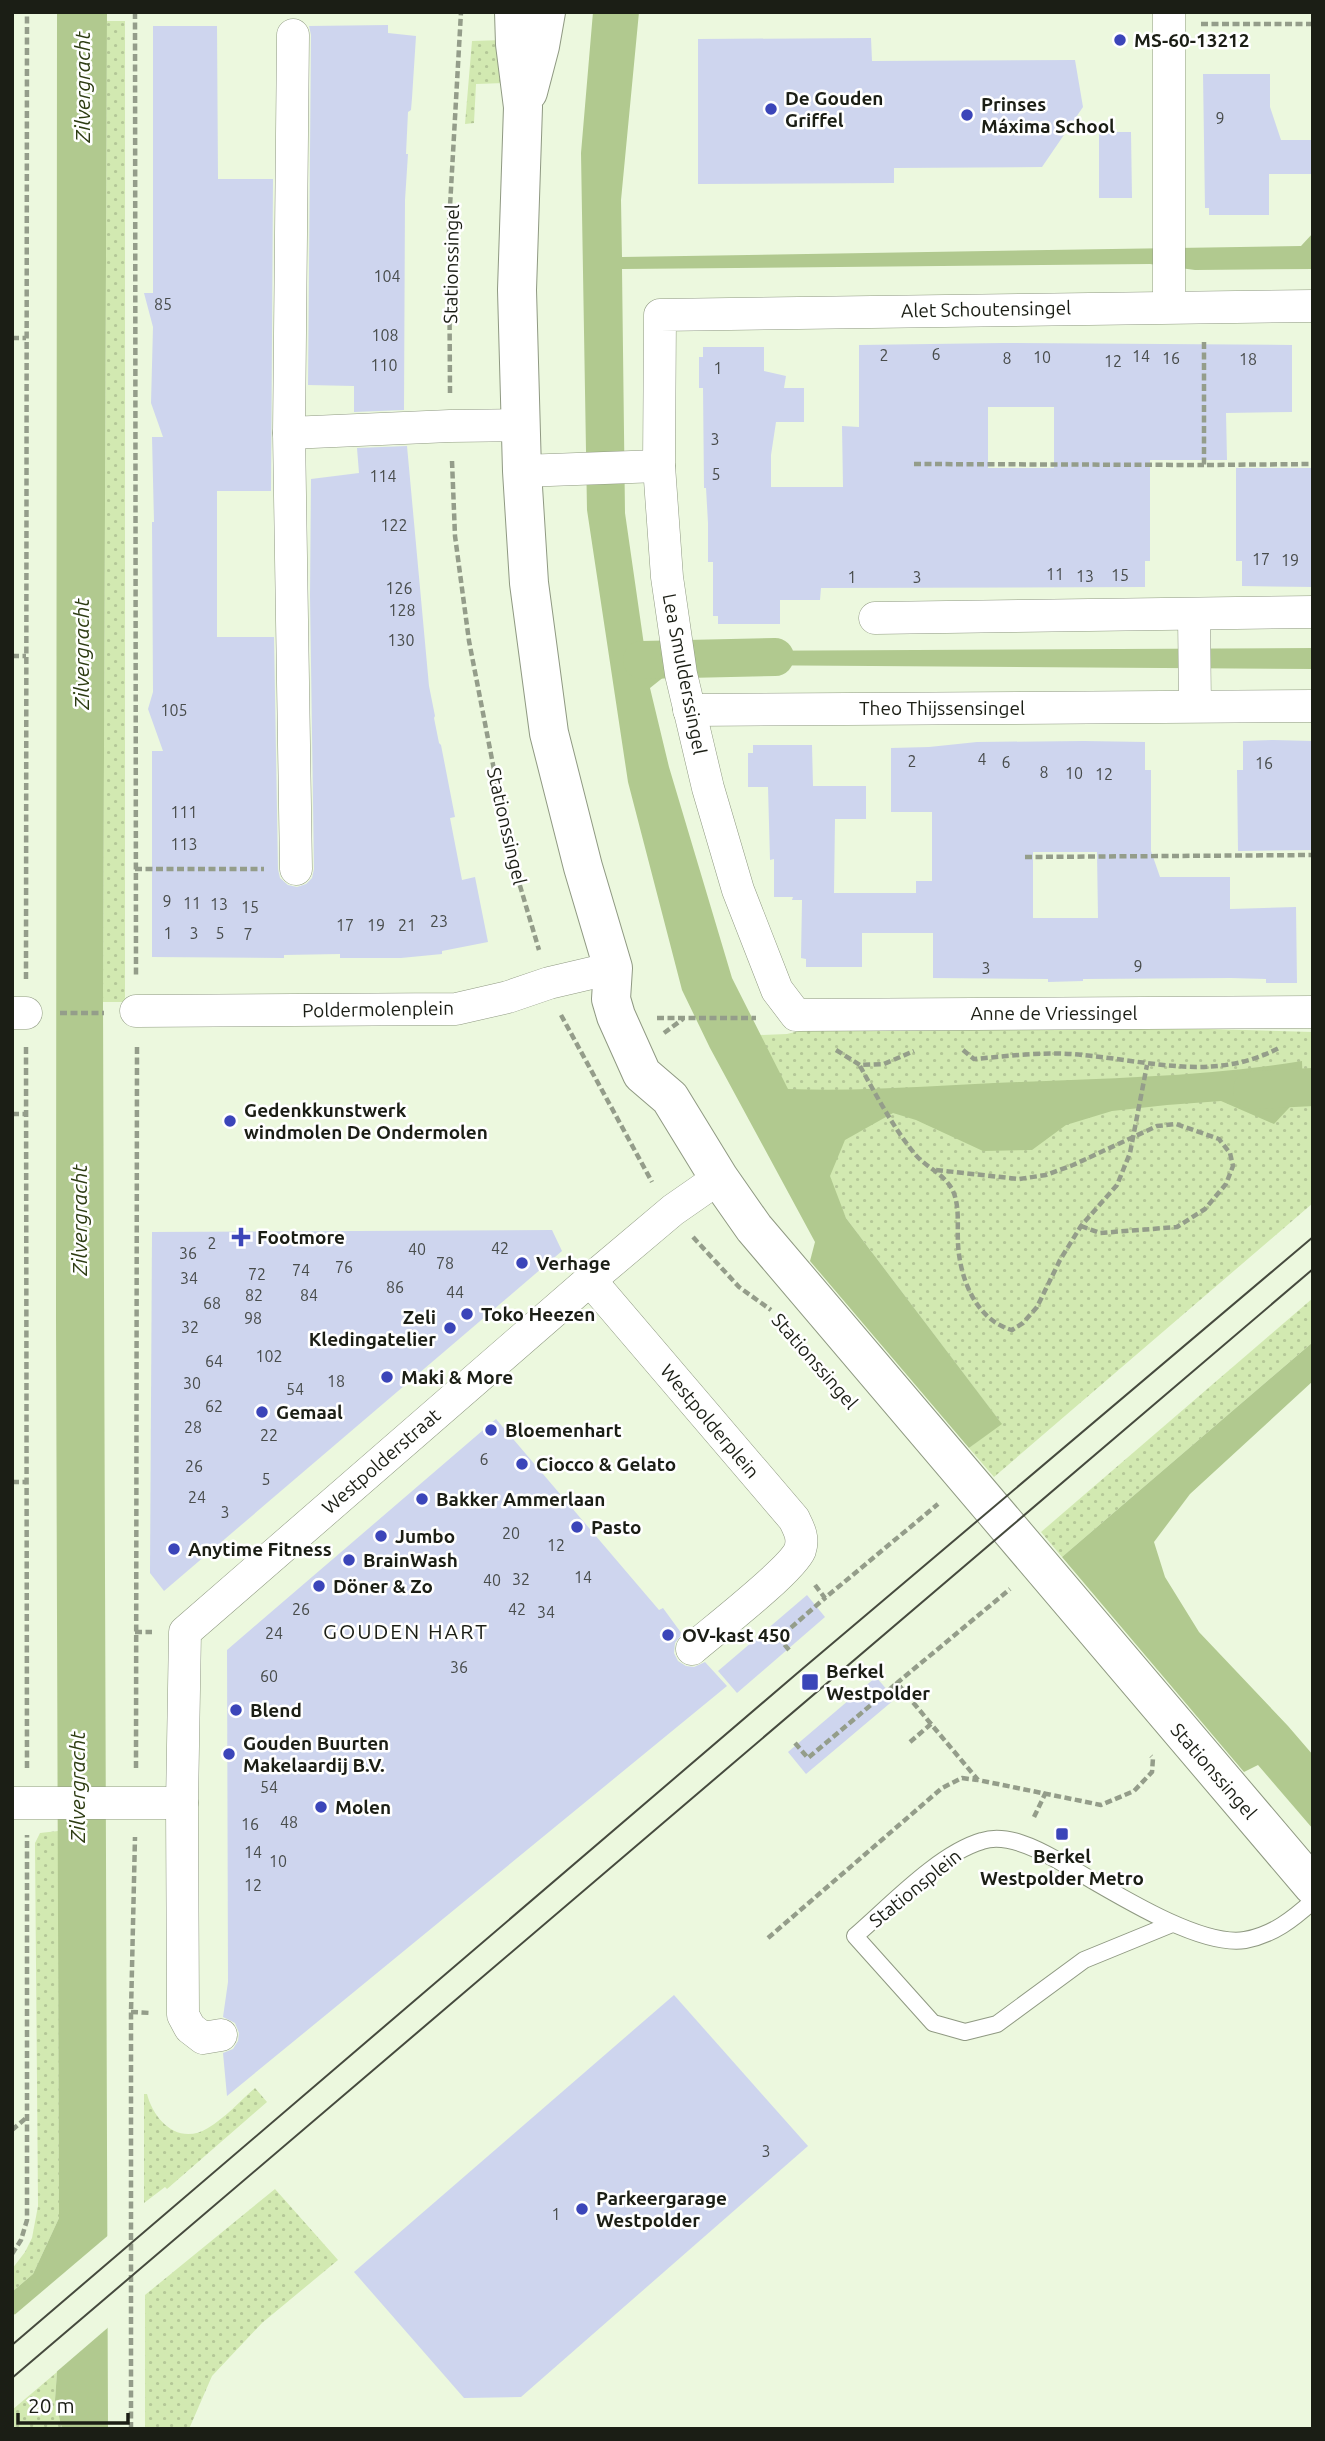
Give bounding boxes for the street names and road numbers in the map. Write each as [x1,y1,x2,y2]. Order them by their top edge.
street label: Stationssingel [439,204,463,324]
street label: Alet Schoutensingel [901,297,1071,321]
street label: Lea Smulderssingel [659,592,711,756]
street label: Theo Thijssensingel [859,697,1025,719]
street label: Stationssingel [483,765,531,887]
street label: Poldermolenplein [302,997,454,1021]
street label: Anne de Vriessingel [970,1002,1138,1024]
street label: Stationssingel [767,1309,863,1413]
street label: Westpolderplein [656,1360,764,1482]
street label: Westpolderstraat [317,1403,445,1518]
street label: Stationssingel [1166,1719,1262,1823]
street label: Stationsplein [865,1844,965,1932]

